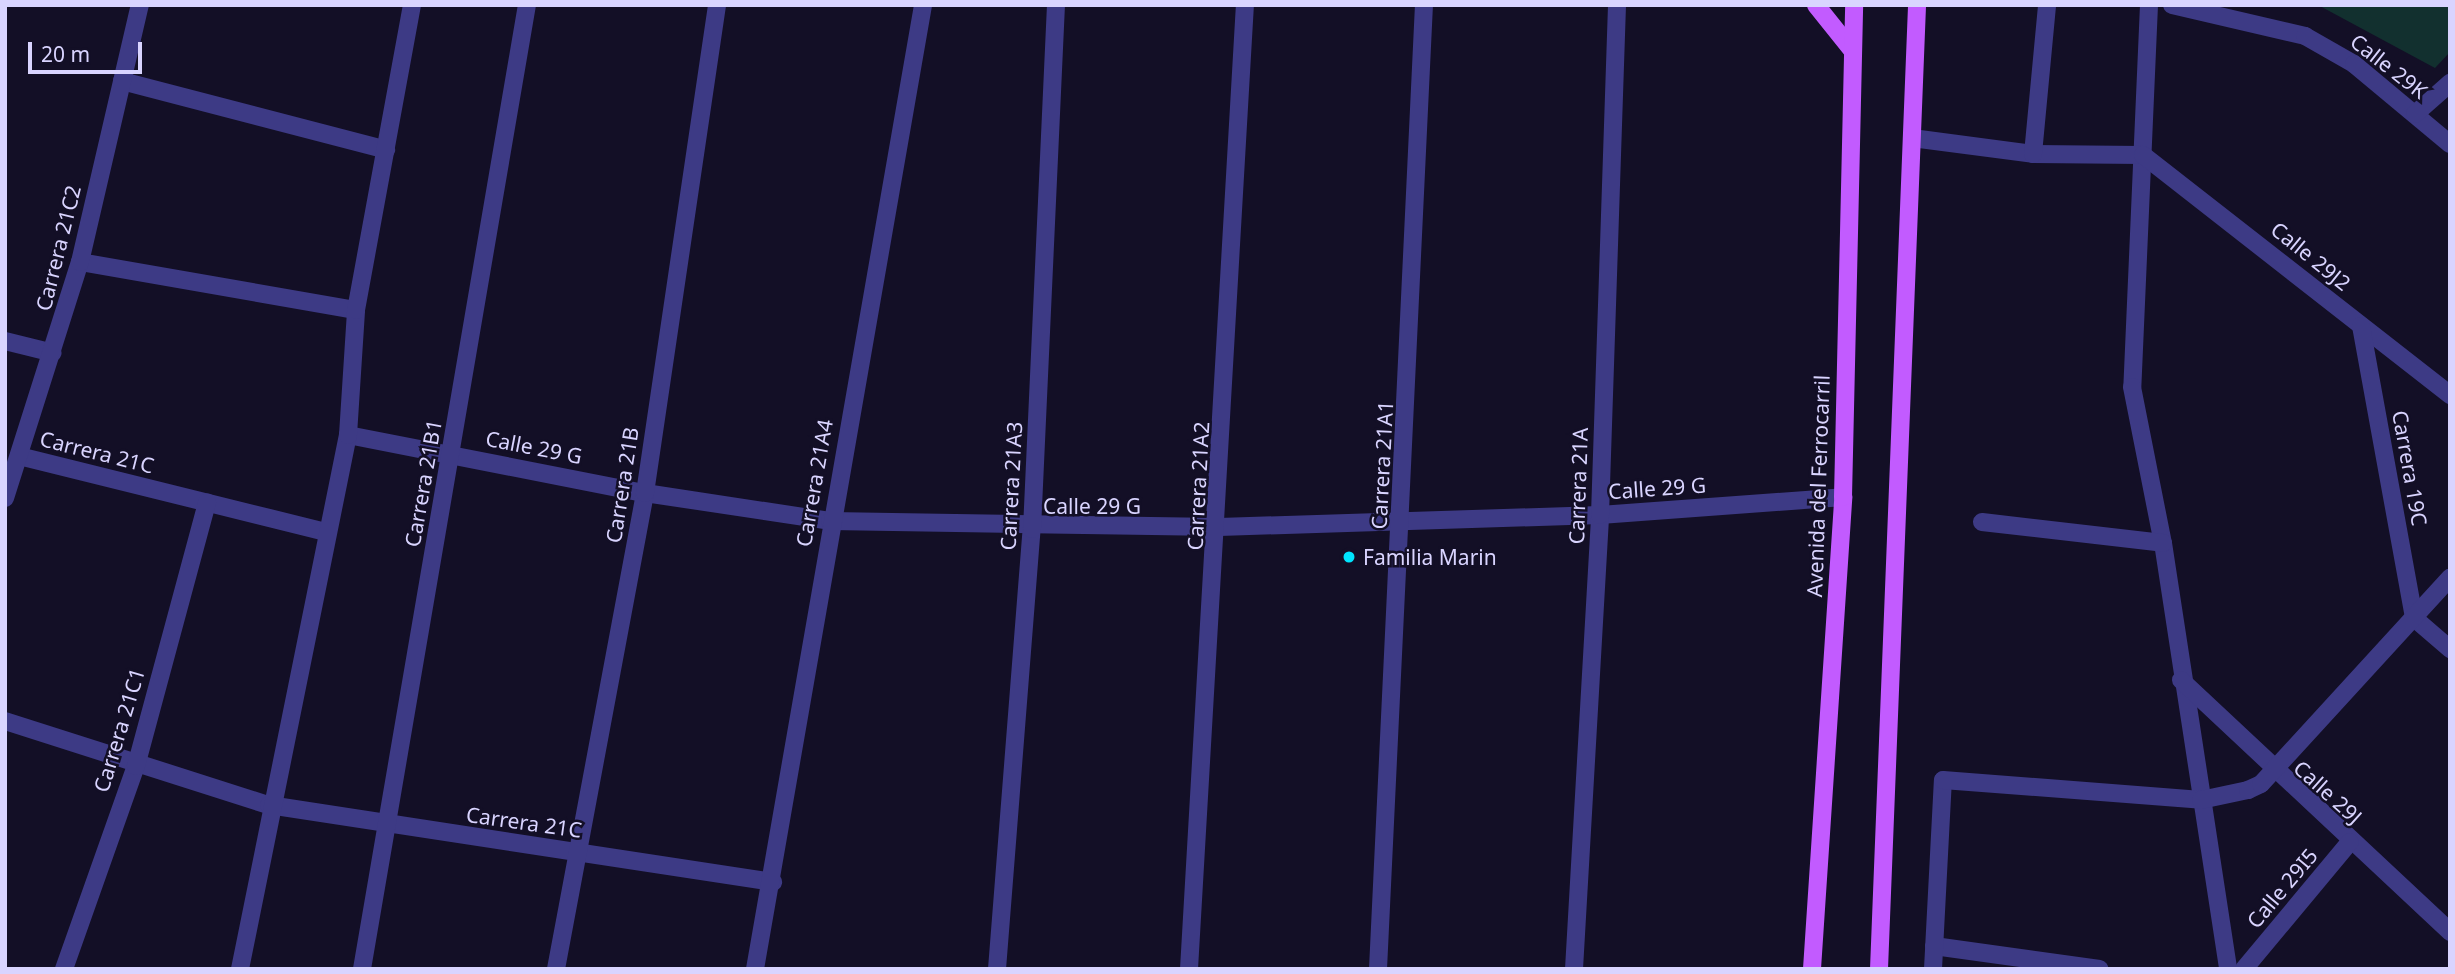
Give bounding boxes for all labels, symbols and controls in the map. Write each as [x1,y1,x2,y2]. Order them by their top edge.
scale bar [32,28,145,72]
street label: Calle 29K [2346,28,2432,104]
text: 20 m [41,40,90,68]
street label: Carrera 21C2 [30,183,86,313]
street label: Calle 29J2 [2266,216,2356,296]
street label: Avenida del Ferrocarril [1802,374,1834,598]
street label: Carrera 21A1 [1366,400,1398,530]
street label: Carrera 19C [2387,408,2433,528]
street label: Carrera 21B1 [399,417,447,549]
street label: Carrera 21A4 [790,417,838,549]
street label: Carrera 21A3 [995,421,1027,551]
street label: Carrera 21A2 [1182,421,1214,551]
street label: Calle 29 G [484,425,584,469]
street label: Carrera 21B [600,425,644,545]
street label: Carrera 21C [37,426,157,478]
street label: Carrera 21A [1563,427,1593,545]
street label: Calle 29 G [1607,472,1707,504]
street label: Calle 29 G [1043,493,1141,519]
place label: Familia Marin [1363,544,1497,570]
marker: Familia Marin [1341,549,1357,565]
street label: Carrera 21C1 [88,665,150,795]
street label: Calle 29J [2289,755,2367,829]
street label: Carrera 21C [465,801,583,843]
street label: Calle 29I5 [2241,843,2323,933]

